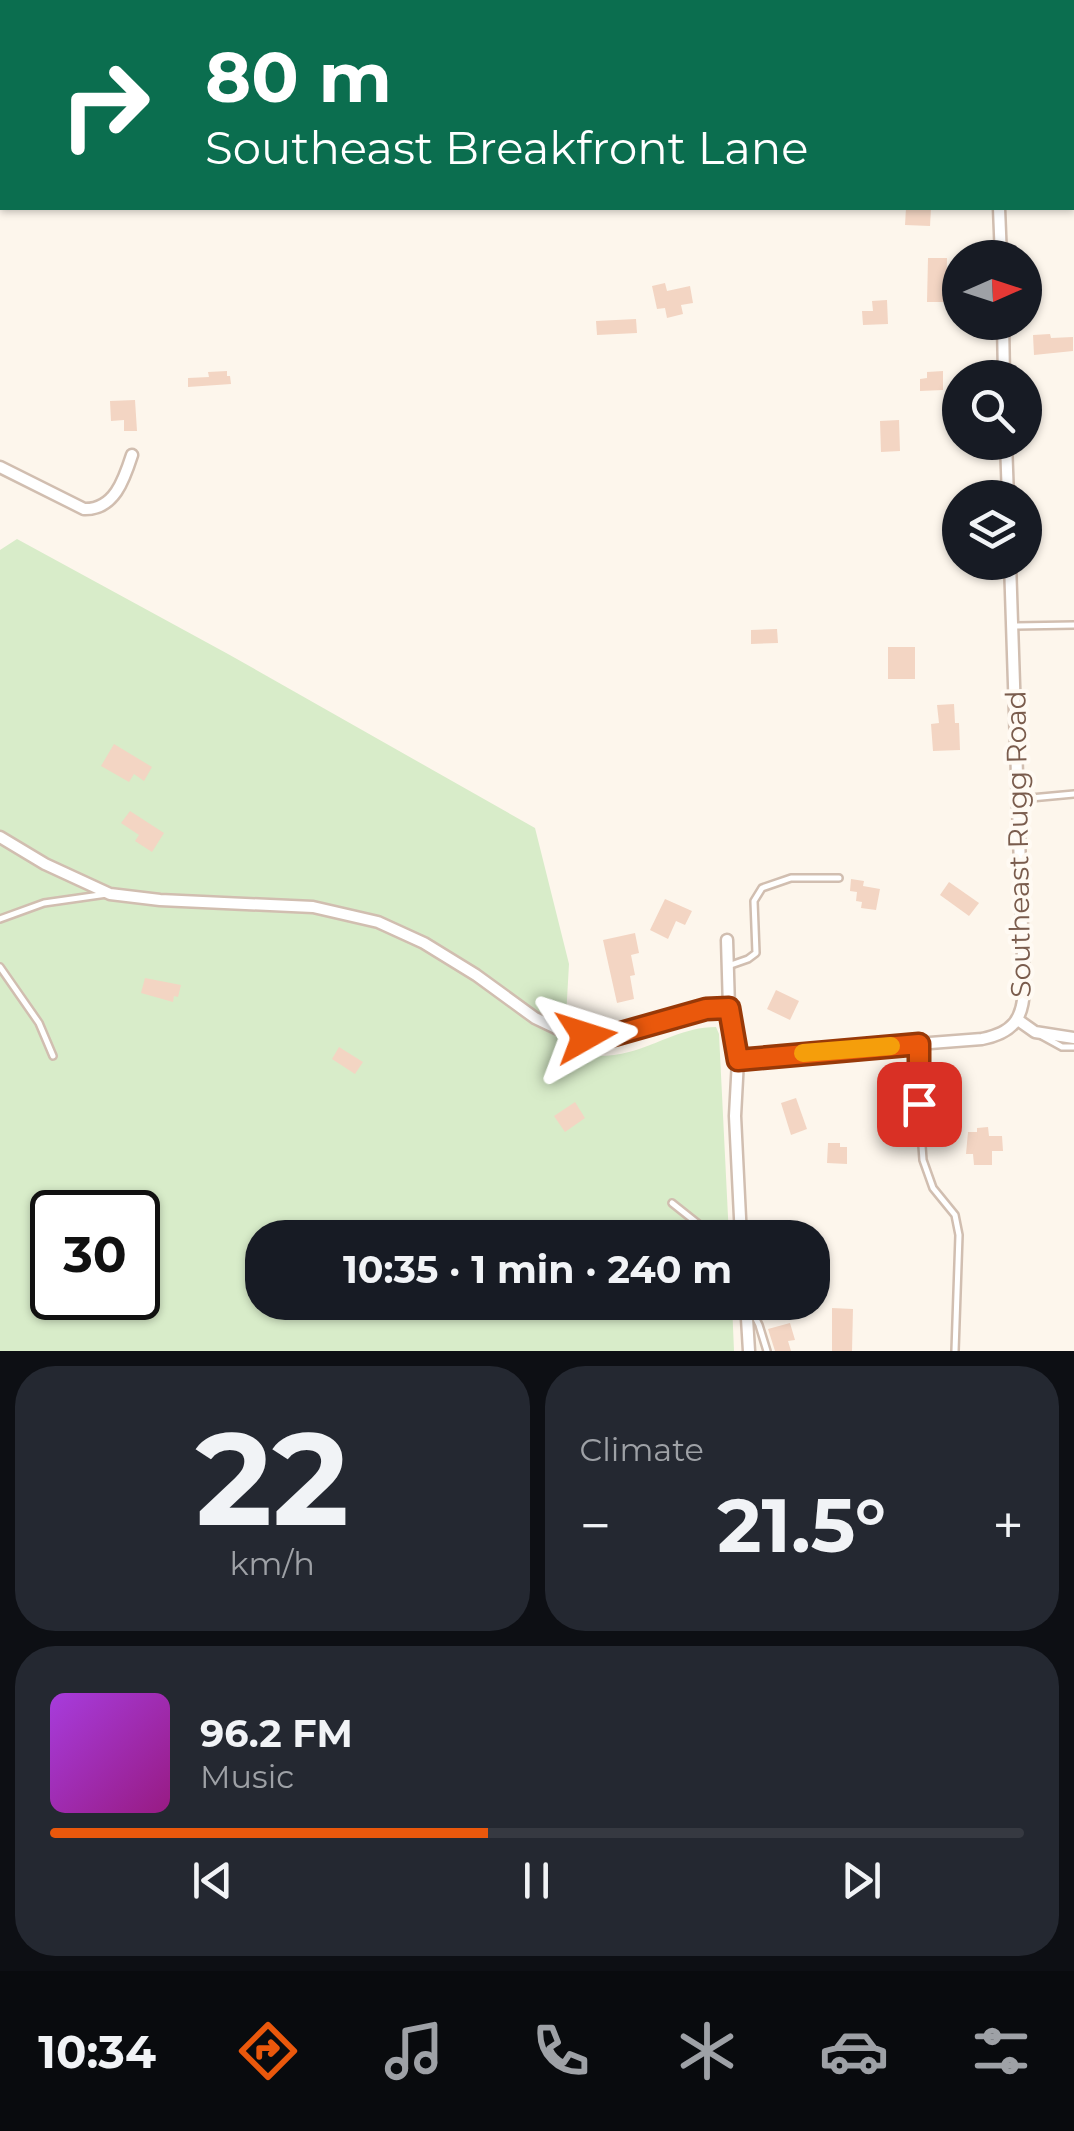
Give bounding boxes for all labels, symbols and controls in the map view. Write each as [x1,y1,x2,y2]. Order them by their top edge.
text: 80 m [205,34,392,120]
icon: right [40,40,170,170]
text: Southeast Breakfront Lane [205,120,808,175]
north arrow [942,240,1042,340]
map controls [942,240,1042,580]
button: search [942,360,1042,460]
button: layers [942,480,1042,580]
street label: Southeast Rugg Road [998,690,1038,998]
position arrow [534,984,638,1088]
pin [877,1062,962,1147]
icon: arrive [892,1077,947,1132]
speed limit sign: 30 [30,1190,160,1320]
text: 10:35 · 1 min · 240 m [343,1246,732,1293]
text: 22 [196,1399,349,1558]
text: Climate [580,1430,704,1469]
text: 21.5° [717,1479,886,1571]
text: − [580,1492,611,1559]
text: + [992,1492,1024,1559]
text: km/h [230,1544,315,1583]
text: 96.2 FM [200,1710,353,1757]
text: Music [200,1757,294,1796]
icon: previous [185,1853,240,1908]
icon: pause [509,1853,564,1908]
icon: next [834,1853,889,1908]
icon: directions [233,2016,303,2086]
icon: music [379,2016,449,2086]
icon: phone [526,2016,596,2086]
icon: climate [672,2016,742,2086]
icon: car [819,2016,889,2086]
icon: filters [966,2016,1036,2086]
text: 10:34 [38,2024,156,2079]

